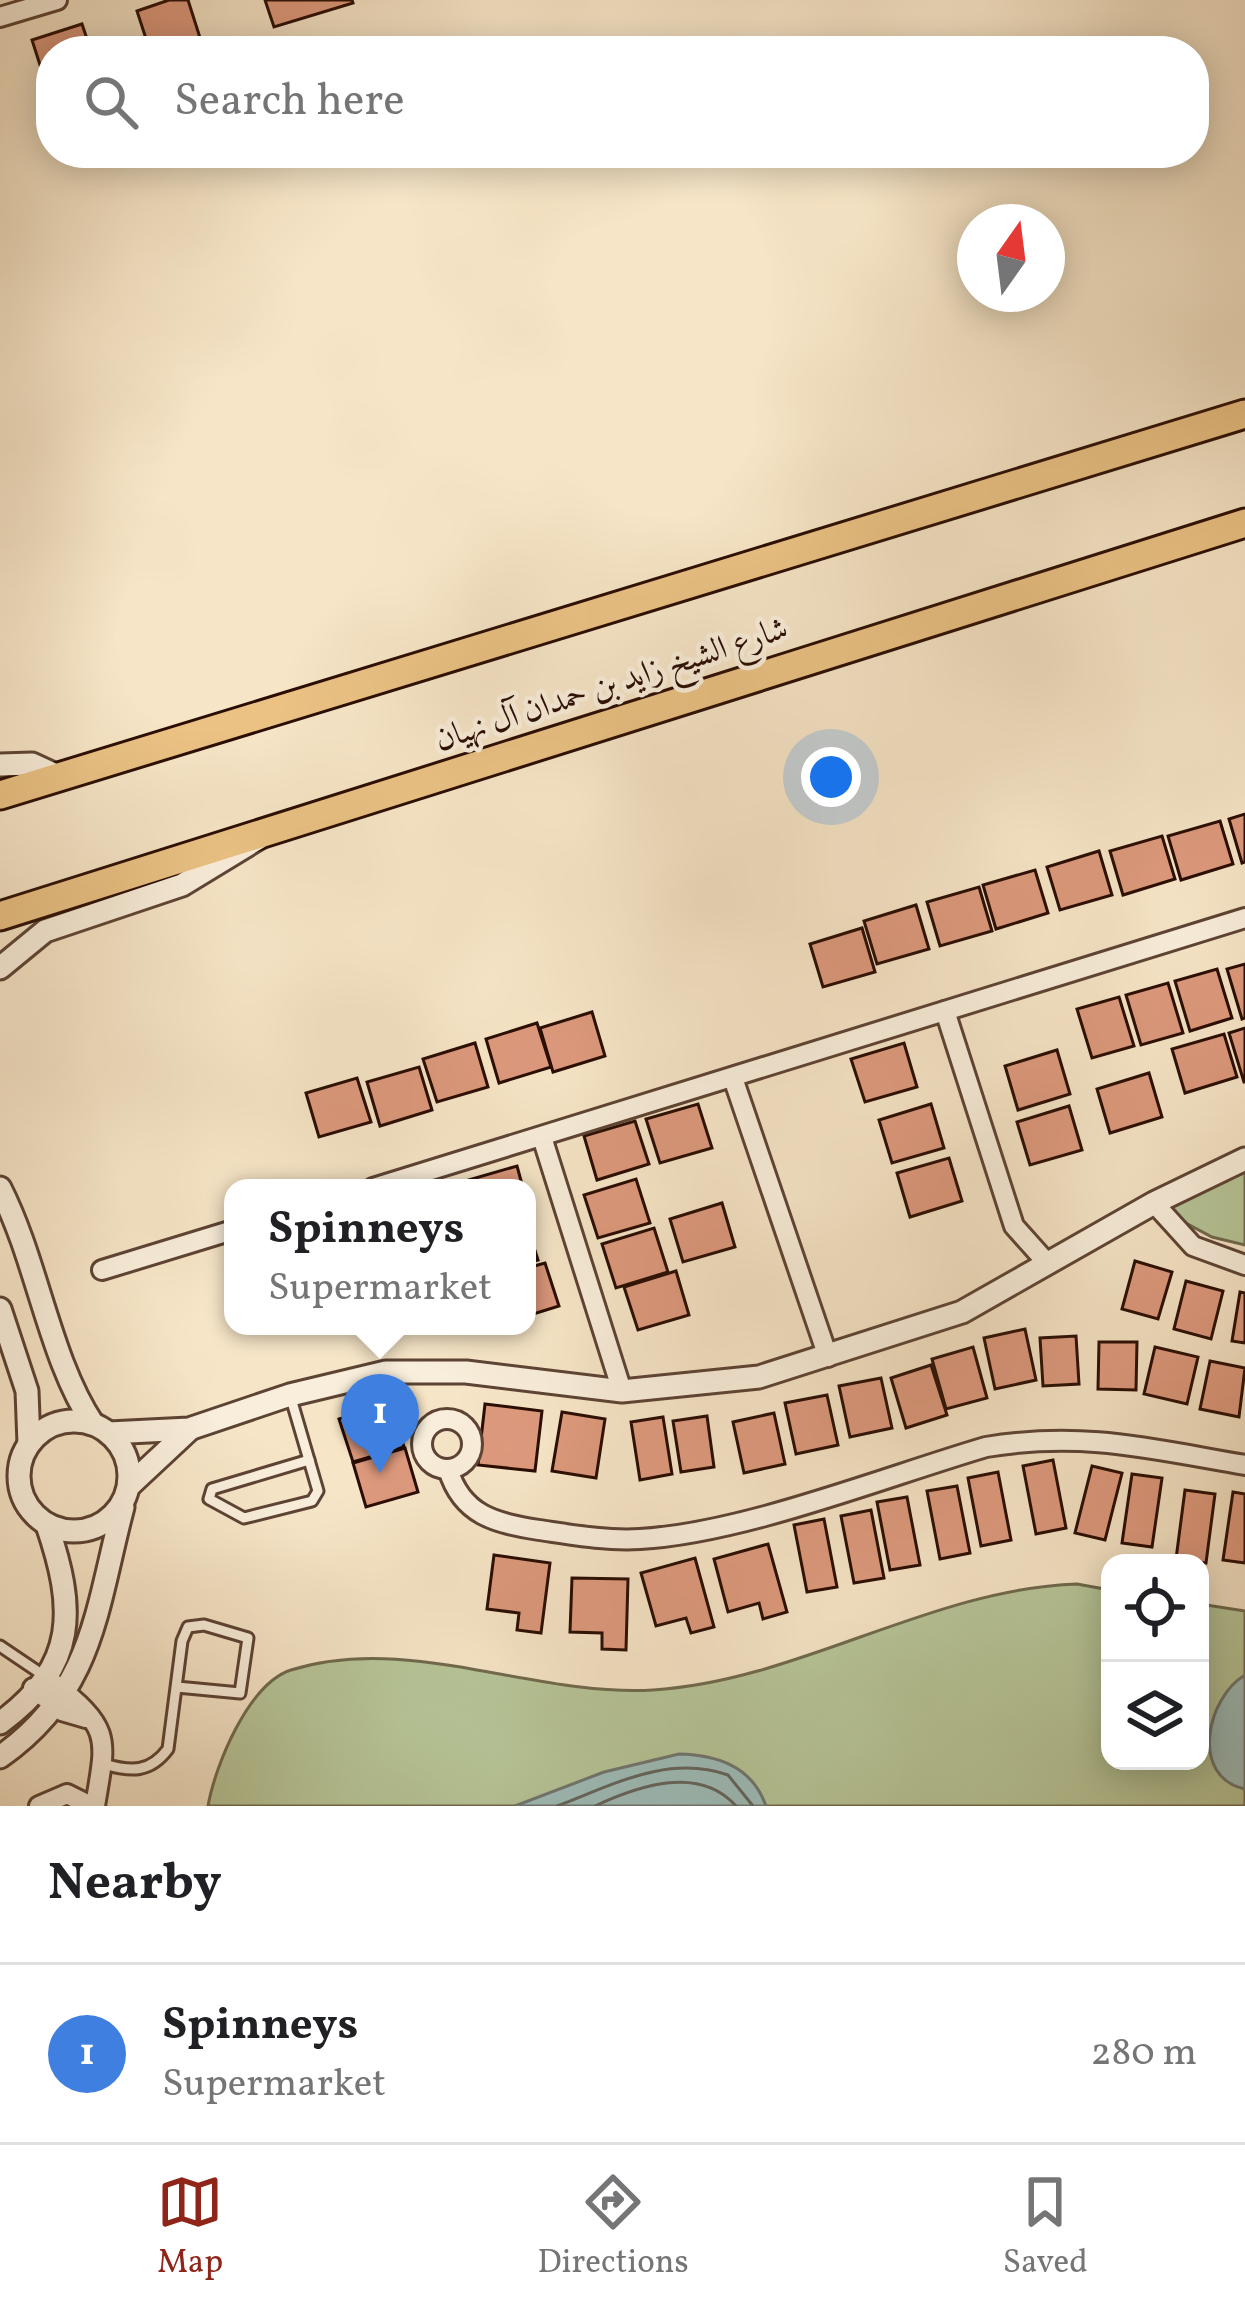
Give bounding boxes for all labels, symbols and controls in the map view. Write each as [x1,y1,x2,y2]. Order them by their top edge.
search box [36,36,1209,168]
icon: search [78,69,144,135]
text: Search here [174,71,405,134]
north arrow [957,204,1065,312]
street label: شارع الشيخ زايد بن حمدان آل نهيان [429,607,795,768]
your location [801,747,861,807]
popup [224,1179,536,1335]
text: Spinneys [268,1199,464,1262]
text: Supermarket [268,1262,492,1316]
pin: 1 [341,1374,419,1473]
map controls [1101,1554,1209,1770]
button: locate [1101,1554,1209,1662]
button: layers [1101,1662,1209,1770]
text: Nearby [48,1849,222,1920]
text: Spinneys [162,1995,358,2058]
text: 1 [79,2027,95,2081]
text: 280 m [1090,2027,1197,2081]
text: Supermarket [162,2058,386,2112]
tab: Map [157,2169,223,2287]
tab: Directions [537,2169,689,2287]
tab: Saved [1003,2169,1088,2287]

